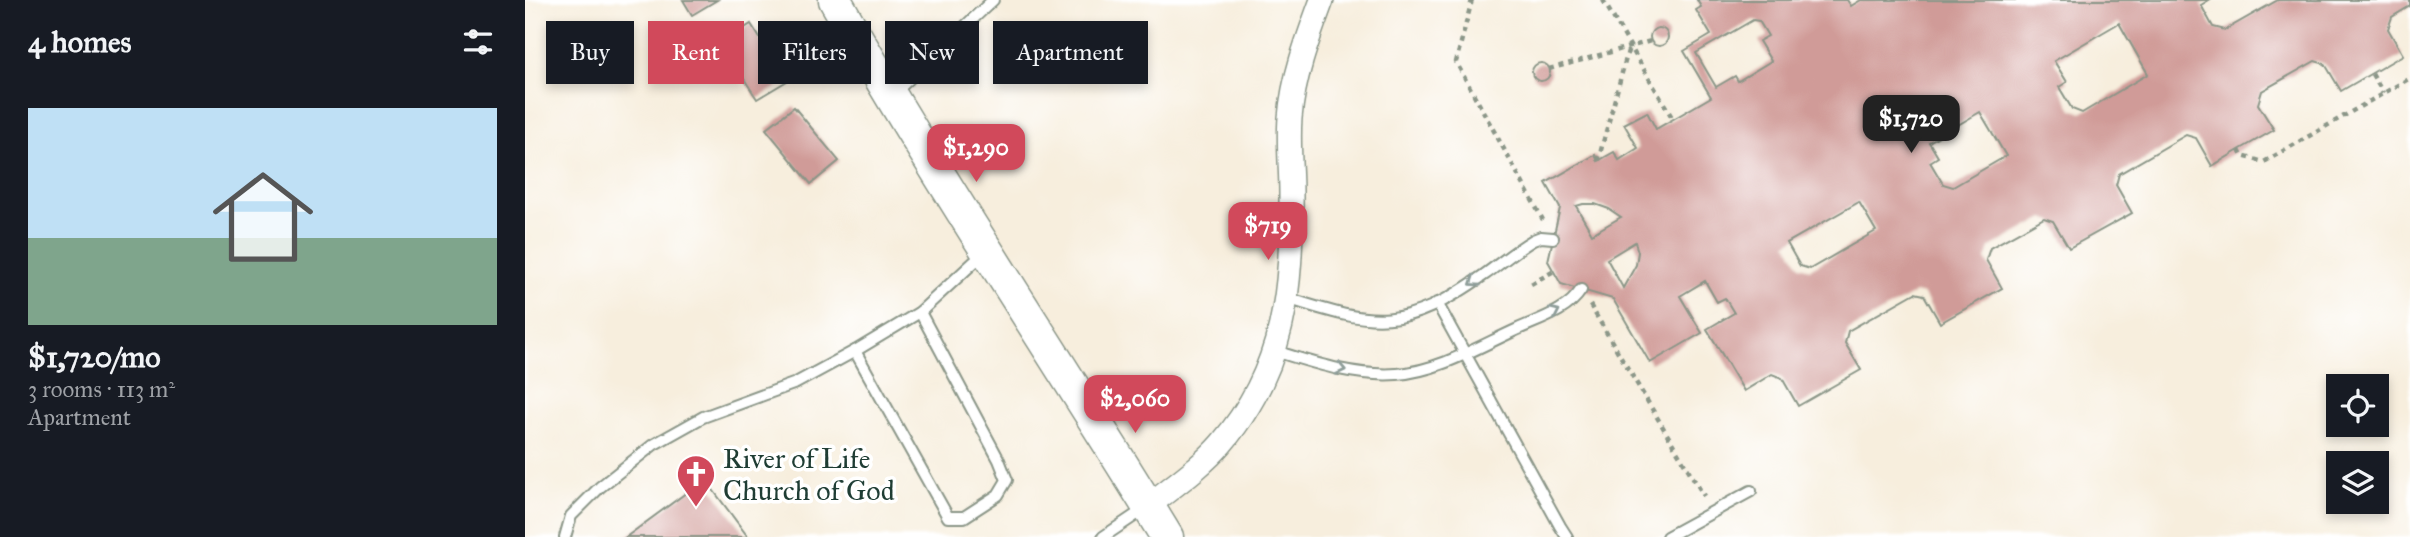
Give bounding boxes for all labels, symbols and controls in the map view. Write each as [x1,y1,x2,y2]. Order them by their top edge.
chip: Buy [546,21,634,84]
chip: Rent [648,21,744,84]
chip: Filters [758,21,871,84]
chip: New [885,21,979,84]
chip: Apartment [993,21,1148,84]
icon: filters [459,23,497,61]
text: 4 homes [28,24,132,60]
pin: $1,720 [1854,96,1968,155]
text: $1,720 [1879,104,1943,132]
pin: $1,290 [919,124,1033,184]
text: $1,290 [943,133,1009,161]
icon: home [200,154,326,280]
pin: $719 [1227,202,1309,262]
text: $719 [1244,211,1292,239]
one-way arrow [1469,274,1482,286]
one-way arrow [1548,306,1560,320]
text: $1,720/mo [28,339,161,375]
one-way arrow [1335,360,1347,375]
map controls [2326,374,2389,514]
button: locate [2326,374,2389,437]
text: 3 rooms · 113 m² [28,375,175,403]
pin: $2,060 [1078,376,1192,435]
text: $2,060 [1100,384,1170,412]
text: Apartment [28,403,131,431]
place label: River of Life Church of God [723,441,895,508]
button: layers [2326,451,2389,514]
church icon: River of Life Church of God [675,453,717,508]

